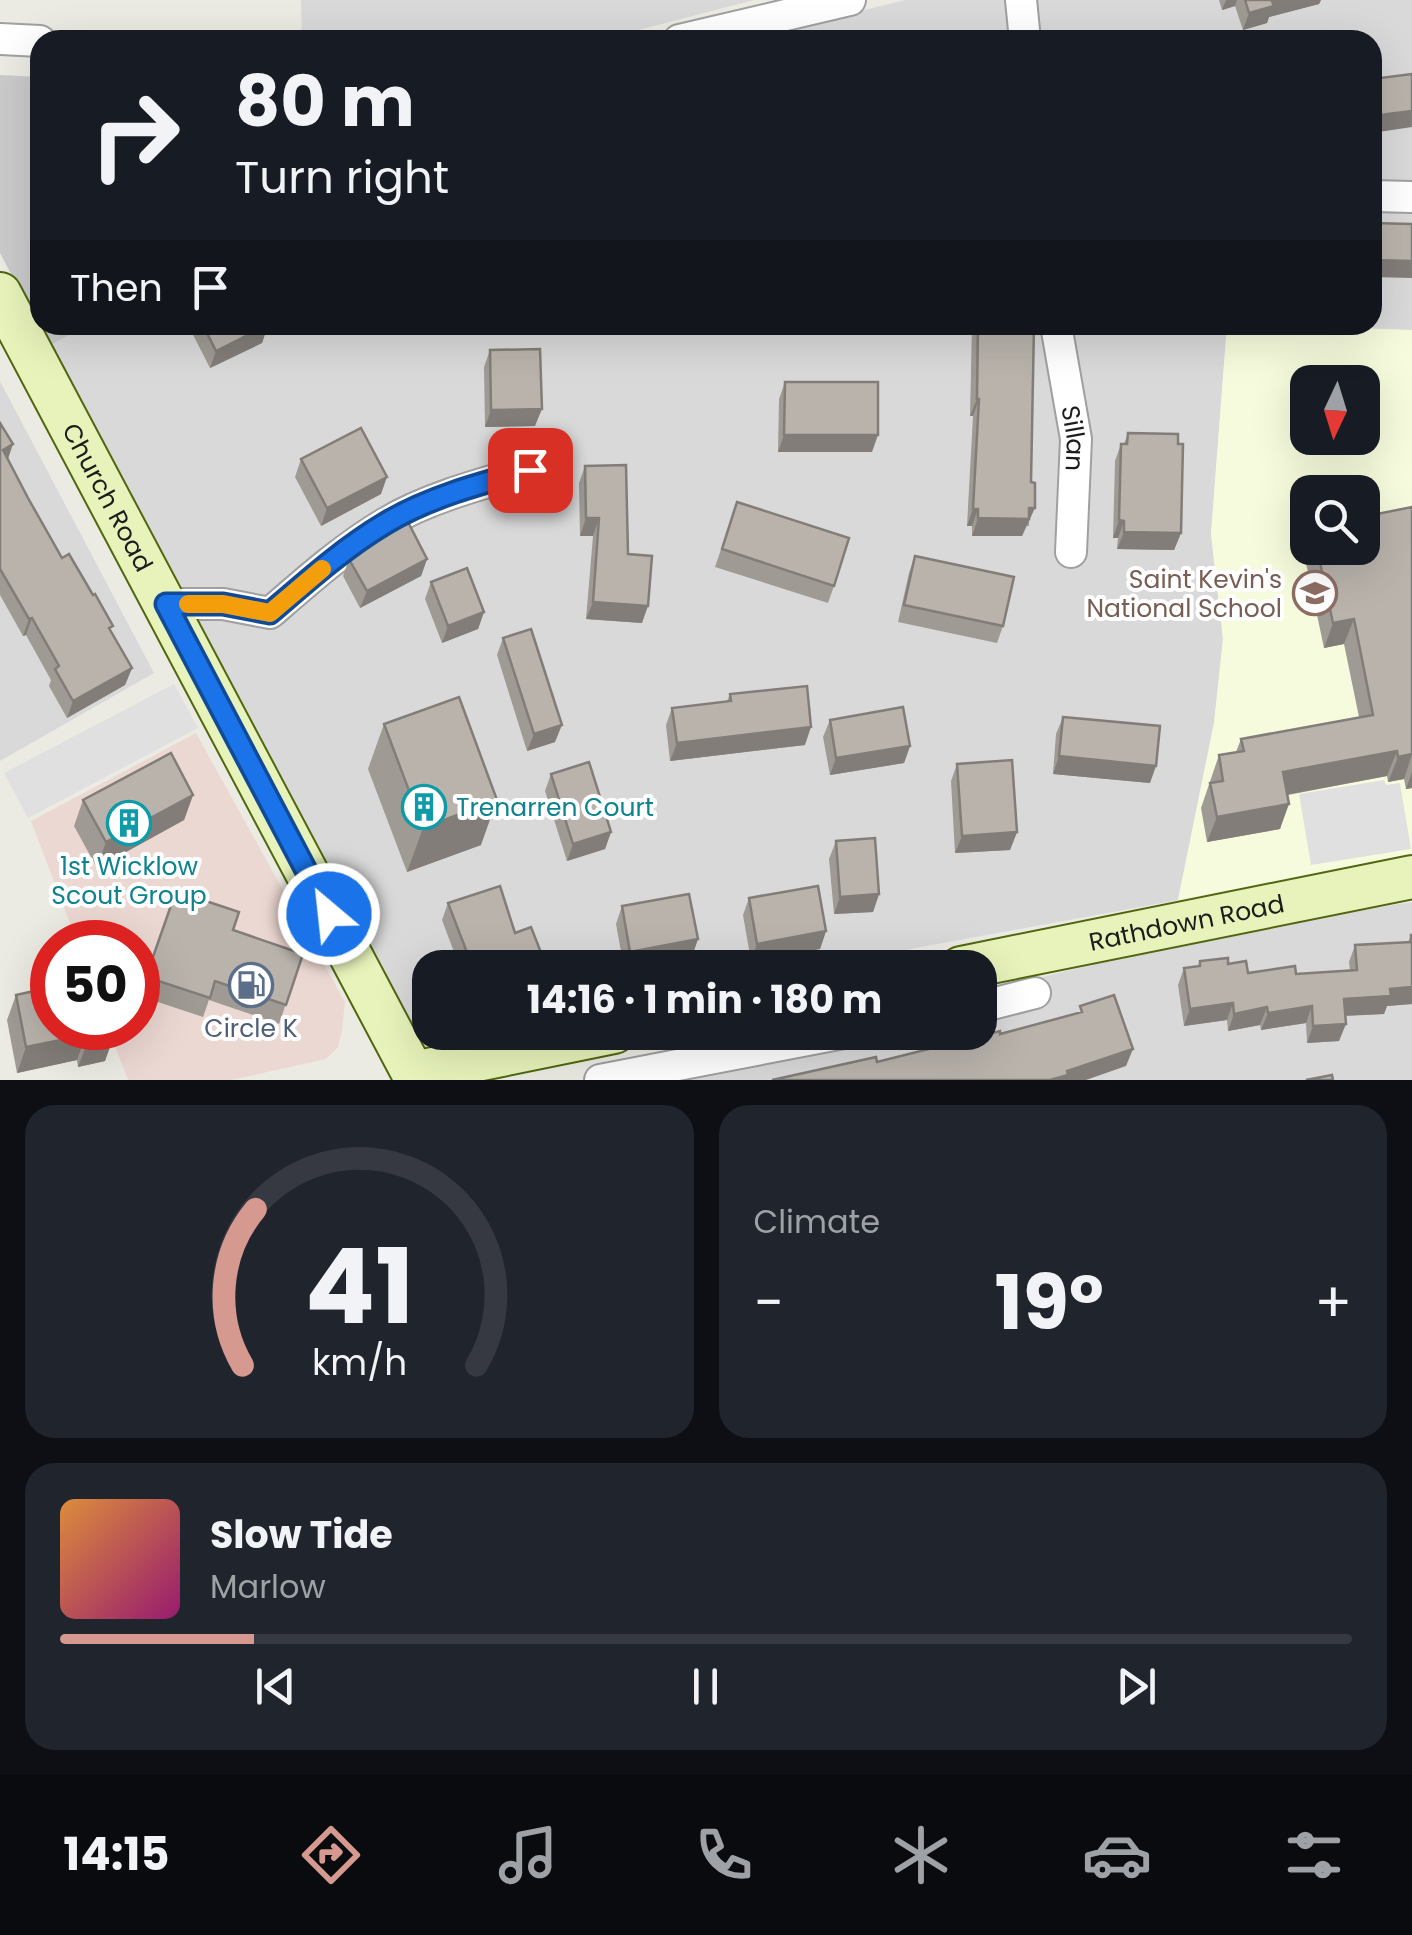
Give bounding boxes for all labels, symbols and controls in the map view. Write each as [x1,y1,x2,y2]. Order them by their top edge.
text: 80 m [235,52,415,151]
icon: right [70,70,200,200]
text: Turn right [235,146,449,209]
icon: arrive [183,260,238,315]
text: Then [70,261,163,314]
north arrow [1290,365,1380,455]
map controls [1290,365,1380,565]
street label: Sillan [1053,403,1094,472]
street label: Church Road [54,417,162,578]
pin [488,428,573,513]
icon: arrive [503,443,558,498]
button: search [1290,475,1380,565]
place label: Saint Kevin's National School [1087,562,1282,626]
school or university icon: Saint Kevin's National School [1292,570,1338,616]
building icon: Trenarren Court [401,784,447,830]
place label: Trenarren Court [456,790,654,825]
building icon: 1st Wicklow Scout Group [106,800,152,846]
place label: 1st Wicklow Scout Group [51,849,207,913]
position arrow [277,862,381,966]
street label: Rathdown Road [1086,886,1287,959]
speed limit sign: 50 [30,920,160,1050]
fuel station icon: Circle K [228,962,274,1008]
text: 14:16 · 1 min · 180 m [527,973,882,1026]
place label: Circle K [204,1011,298,1046]
text: Climate [754,1199,880,1244]
text: 41 [304,1214,414,1359]
text: 19° [995,1250,1104,1355]
text: − [754,1264,784,1341]
text: + [1314,1264,1352,1341]
text: km/h [312,1337,407,1388]
text: Slow Tide [210,1508,393,1561]
text: Marlow [210,1564,326,1609]
icon: previous [248,1659,303,1714]
icon: pause [678,1659,733,1714]
icon: next [1109,1659,1164,1714]
icon: directions [296,1820,366,1890]
icon: music [493,1820,563,1890]
icon: phone [689,1820,759,1890]
icon: climate [886,1820,956,1890]
icon: car [1082,1820,1152,1890]
icon: filters [1279,1820,1349,1890]
text: 14:15 [63,1823,170,1886]

